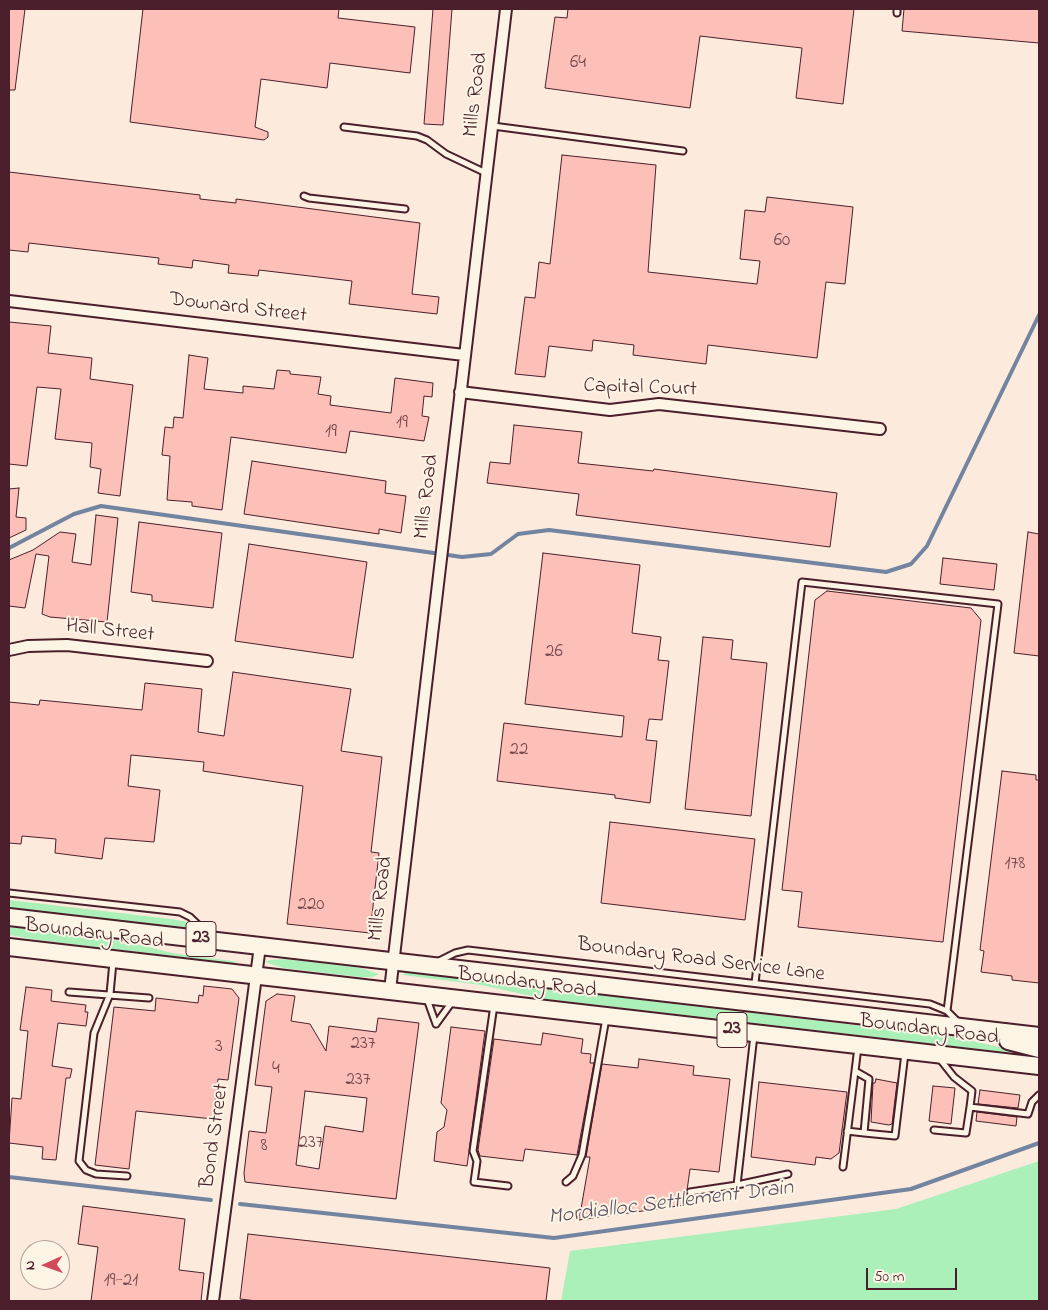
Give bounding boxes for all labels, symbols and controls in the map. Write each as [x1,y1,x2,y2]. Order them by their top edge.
street label: Mills Road [459,51,495,139]
house number: 64 [570,53,586,75]
house number: 60 [774,231,790,253]
street label: Downard Street [168,288,308,330]
street label: Capital Court [583,374,697,404]
house number: 19 [396,413,408,435]
house number: 19 [325,422,337,444]
street label: Mills Road [410,453,446,541]
street label: Hall Street [65,615,155,649]
house number: 26 [545,642,563,664]
house number: 22 [510,740,528,762]
house number: 178 [1005,854,1025,876]
street label: Mills Road [364,855,400,943]
house number: 220 [297,895,325,917]
street label: Boundary Road [23,914,165,956]
road number: 23 [186,922,216,956]
street label: Boundary Road Service Lane [576,933,826,989]
street label: Boundary Road [456,963,598,1005]
street label: Boundary Road [858,1010,1000,1052]
road number: 23 [717,1012,747,1048]
house number: 237 [350,1034,376,1056]
house number: 3 [215,1037,223,1059]
house number: 4 [272,1059,280,1081]
house number: 237 [345,1070,371,1092]
street label: Bond Street [196,1082,236,1190]
house number: 237 [298,1133,324,1155]
house number: 8 [260,1136,268,1158]
water label: Mordialloc Settlement Drain [547,1176,795,1232]
north arrow [20,1240,70,1290]
scale bar [868,1258,959,1290]
text: N [20,1260,41,1271]
text: 50 m [874,1266,904,1288]
house number: 19-21 [104,1271,138,1293]

